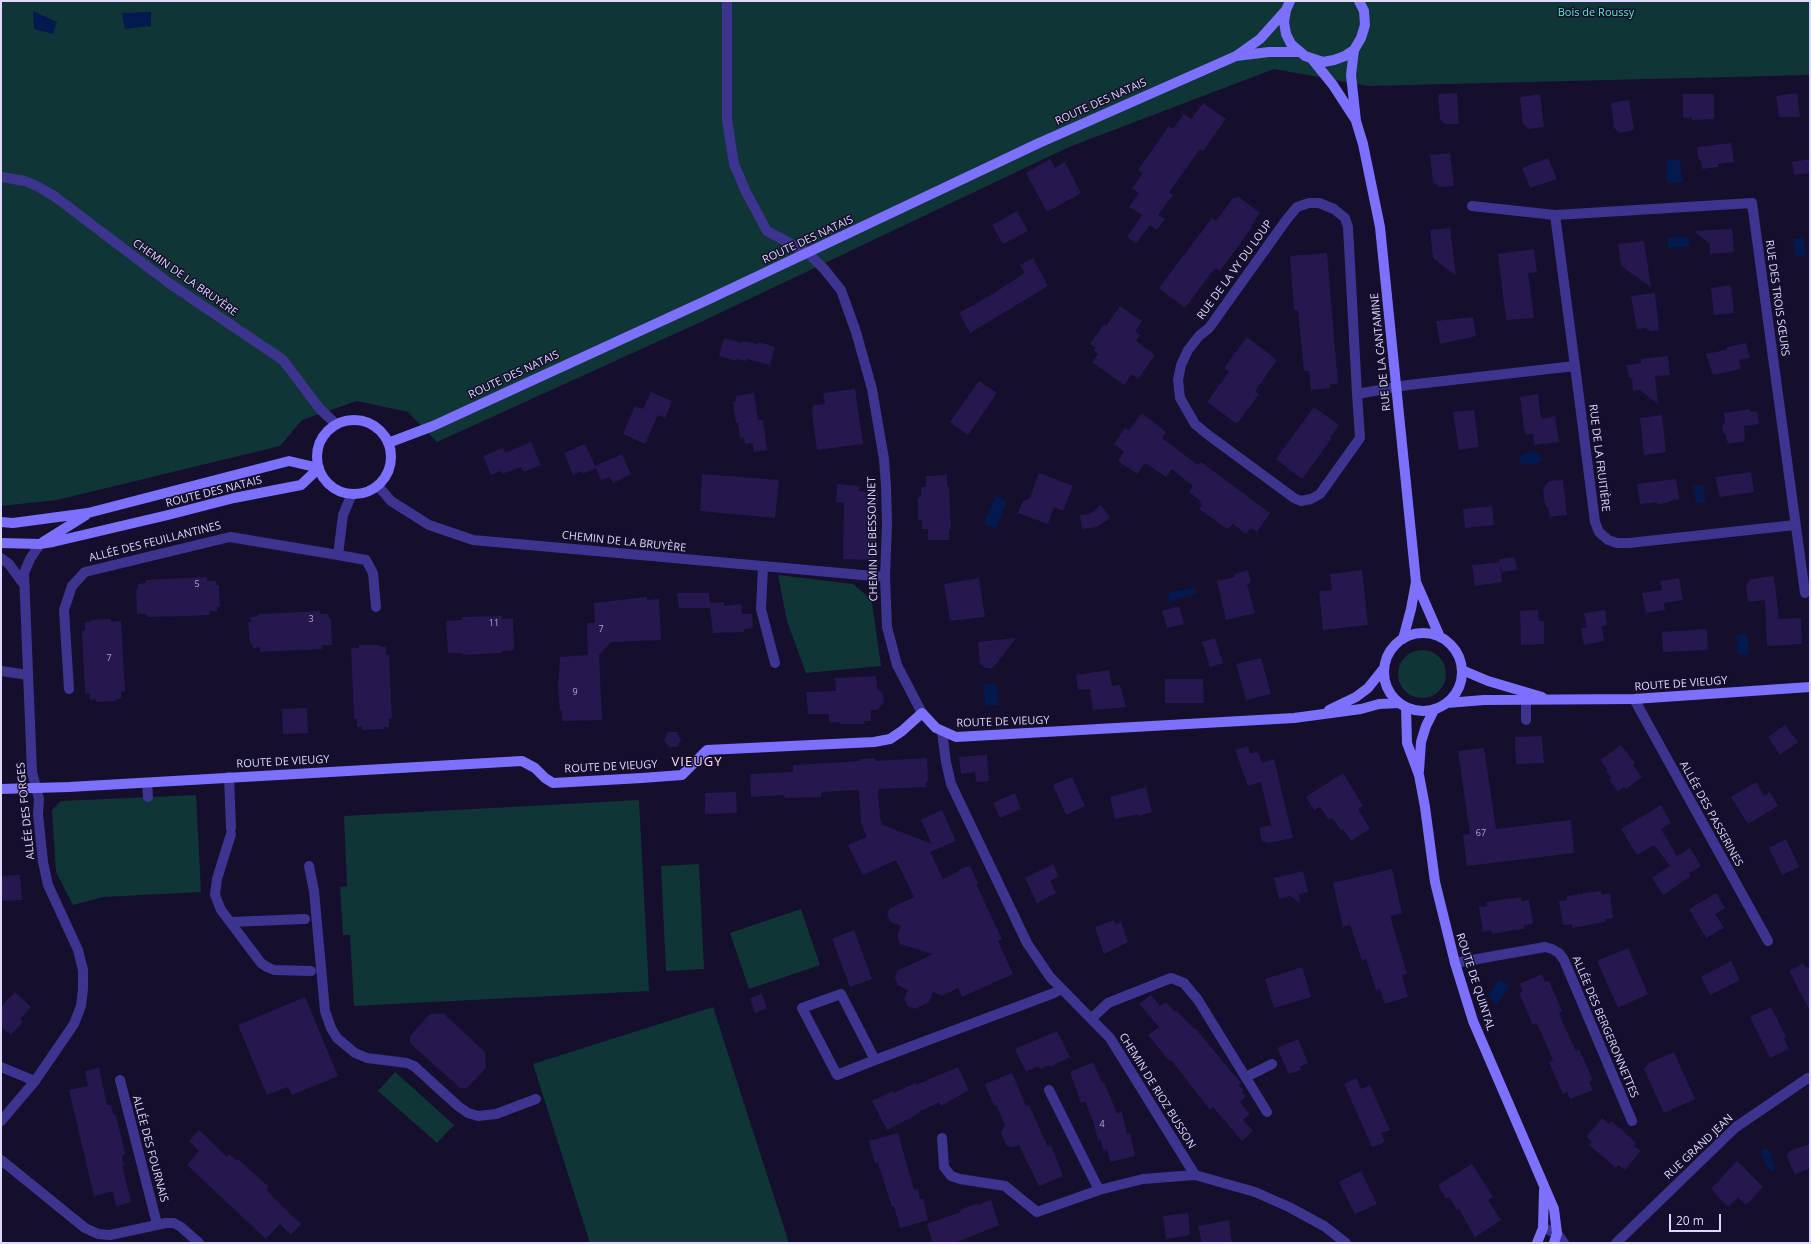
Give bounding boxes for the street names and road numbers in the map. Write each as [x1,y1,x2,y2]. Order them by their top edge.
street label: ROUTE DES NATAIS [1053,76,1149,128]
street label: ROUTE DES NATAIS [760,213,856,267]
street label: RUE DE LA VY DU LOUP [1194,218,1276,322]
street label: CHEMIN DE LA BRUYÈRE [130,237,240,319]
street label: RUE DES TROIS SŒURS [1762,239,1792,357]
street label: RUE DE LA CANTAMINE [1368,292,1394,412]
street label: ROUTE DES NATAIS [466,348,562,402]
street label: RUE DE LA FRUITIÈRE [1586,404,1612,512]
street label: ROUTE DES NATAIS [165,474,263,510]
street label: CHEMIN DE BESSONNET [865,477,881,601]
street label: ALLÉE DES FEUILLANTINES [88,519,222,565]
street label: CHEMIN DE LA BRUYÈRE [561,529,687,555]
street label: ROUTE DE VIEUGY [1634,674,1728,694]
street label: ROUTE DE VIEUGY [956,714,1050,730]
street label: ROUTE DE VIEUGY [236,753,330,771]
street label: ROUTE DE VIEUGY [564,758,658,776]
street label: ALLÉE DES PASSERINES [1676,759,1746,869]
street label: ALLÉE DES FORGES [14,762,38,860]
street label: ROUTE DE QUINTAL [1453,931,1497,1033]
street label: ALLÉE DES BERGERONNETTES [1569,954,1641,1100]
street label: CHEMIN DE RIOZ BUSSON [1116,1031,1198,1151]
street label: ALLÉE DES FOURNAIS [129,1094,171,1204]
street label: RUE GRAND JEAN [1662,1112,1736,1182]

